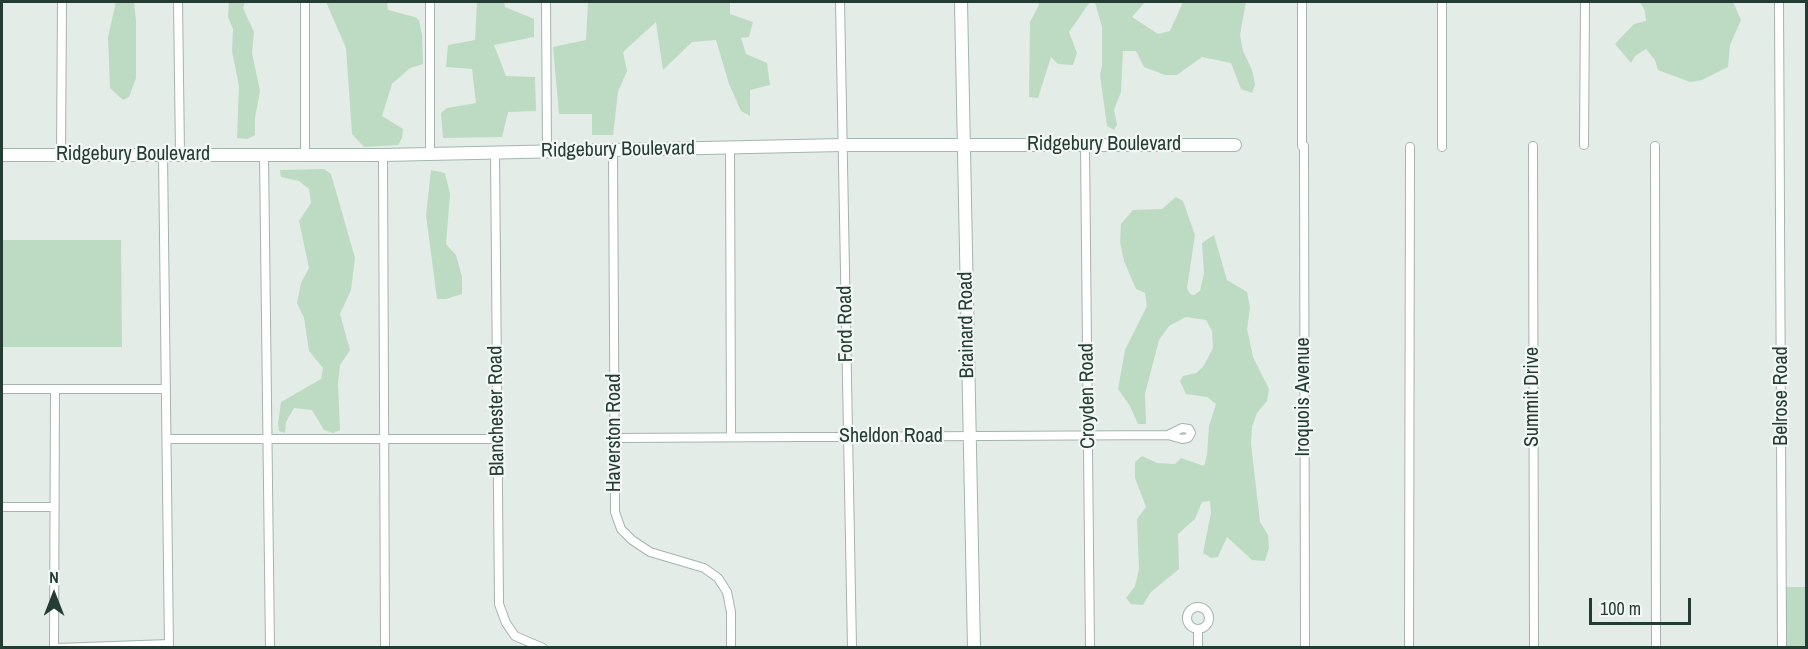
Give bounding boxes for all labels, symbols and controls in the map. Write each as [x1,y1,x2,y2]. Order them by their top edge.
street label: Ridgebury Boulevard [1027,133,1181,157]
street label: Ridgebury Boulevard [541,137,695,163]
street label: Ridgebury Boulevard [56,143,210,167]
street label: Brainard Road [954,271,980,379]
street label: Ford Road [833,285,859,363]
street label: Iroquois Avenue [1292,337,1316,457]
street label: Croyden Road [1075,343,1101,449]
street label: Blanchester Road [484,346,510,476]
street label: Belrose Road [1770,346,1794,446]
street label: Summit Drive [1521,347,1545,447]
street label: Haverston Road [603,374,627,492]
street label: Sheldon Road [839,425,943,449]
north arrow [24,565,84,625]
text: N [49,566,59,588]
scale bar [1592,586,1694,624]
text: 100 m [1600,596,1641,621]

